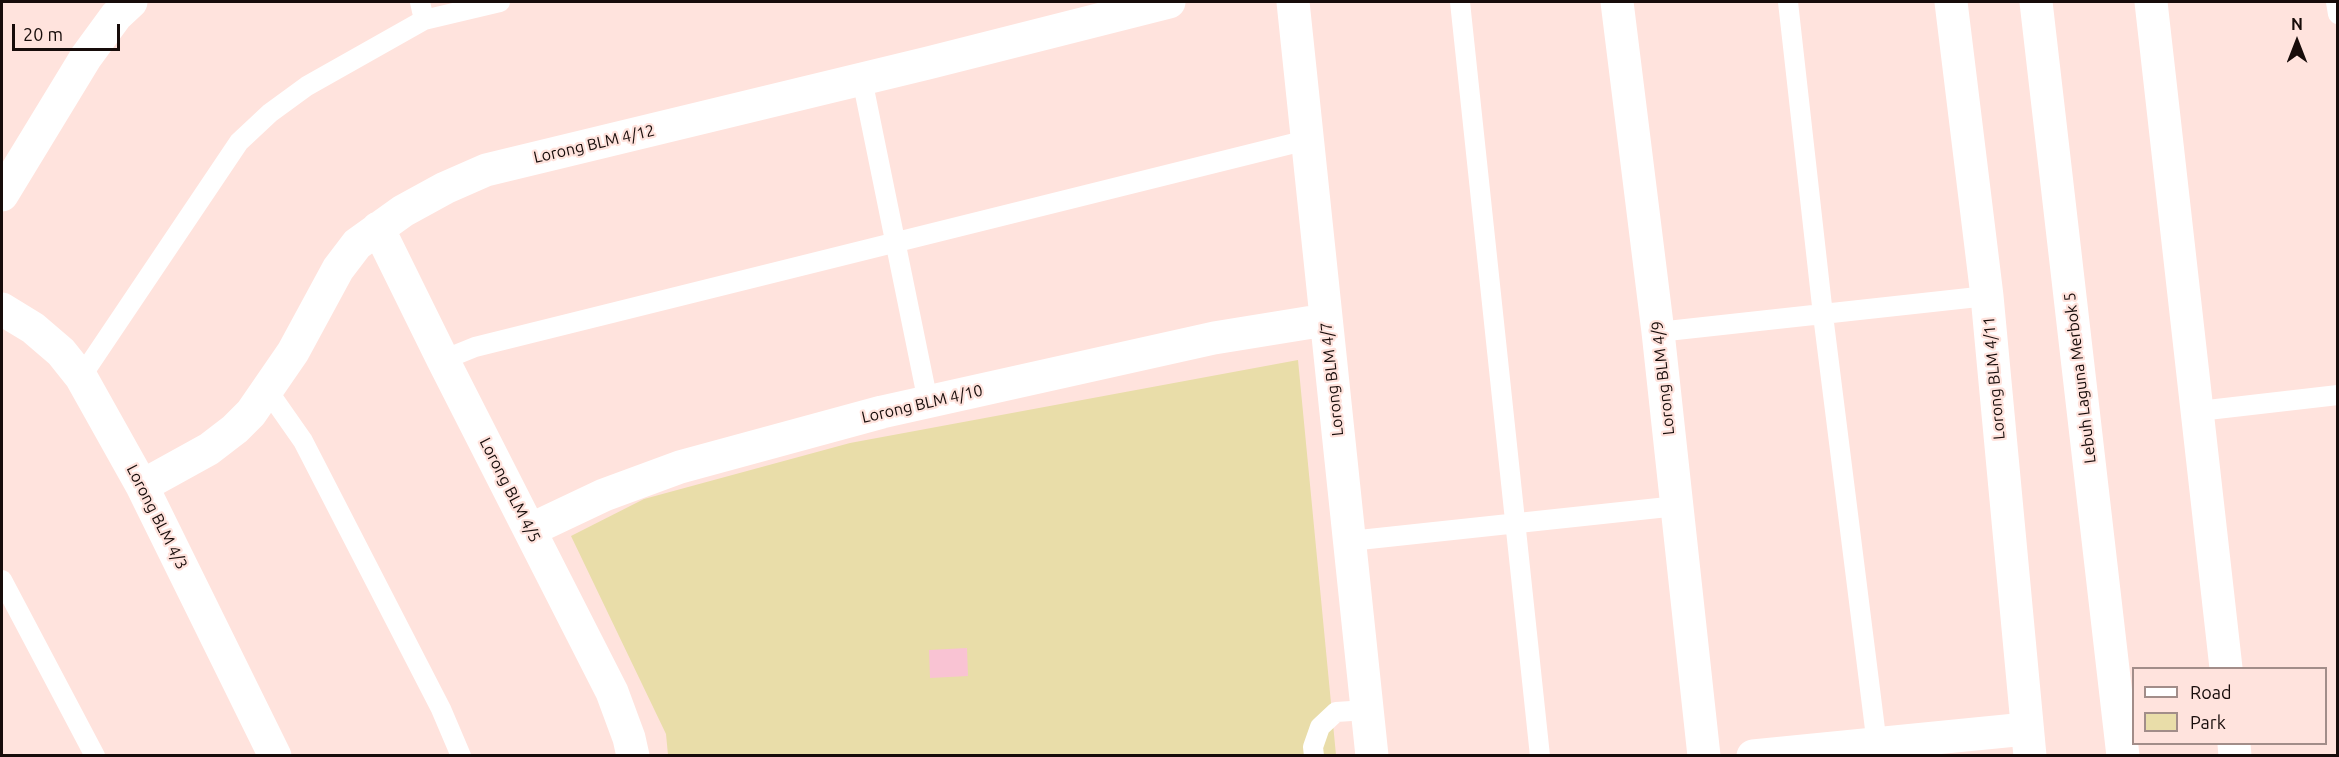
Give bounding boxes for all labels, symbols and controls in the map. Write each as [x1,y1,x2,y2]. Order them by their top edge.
scale bar [15,12,123,50]
north arrow [2267,12,2327,72]
text: N [2291,15,2303,33]
text: 20 m [23,24,63,44]
street label: Lorong BLM 4/12 [532,121,656,167]
street label: Lebuh Laguna Merbok 5 [2060,291,2100,465]
street label: Lorong BLM 4/11 [1979,316,2009,440]
street label: Lorong BLM 4/9 [1647,320,1679,436]
street label: Lorong BLM 4/7 [1316,321,1348,437]
street label: Lorong BLM 4/10 [860,381,984,427]
street label: Lorong BLM 4/5 [475,435,545,545]
street label: Lorong BLM 4/3 [122,462,192,572]
legend [2132,667,2327,745]
text: Road [2190,682,2232,702]
text: Park [2190,712,2226,732]

